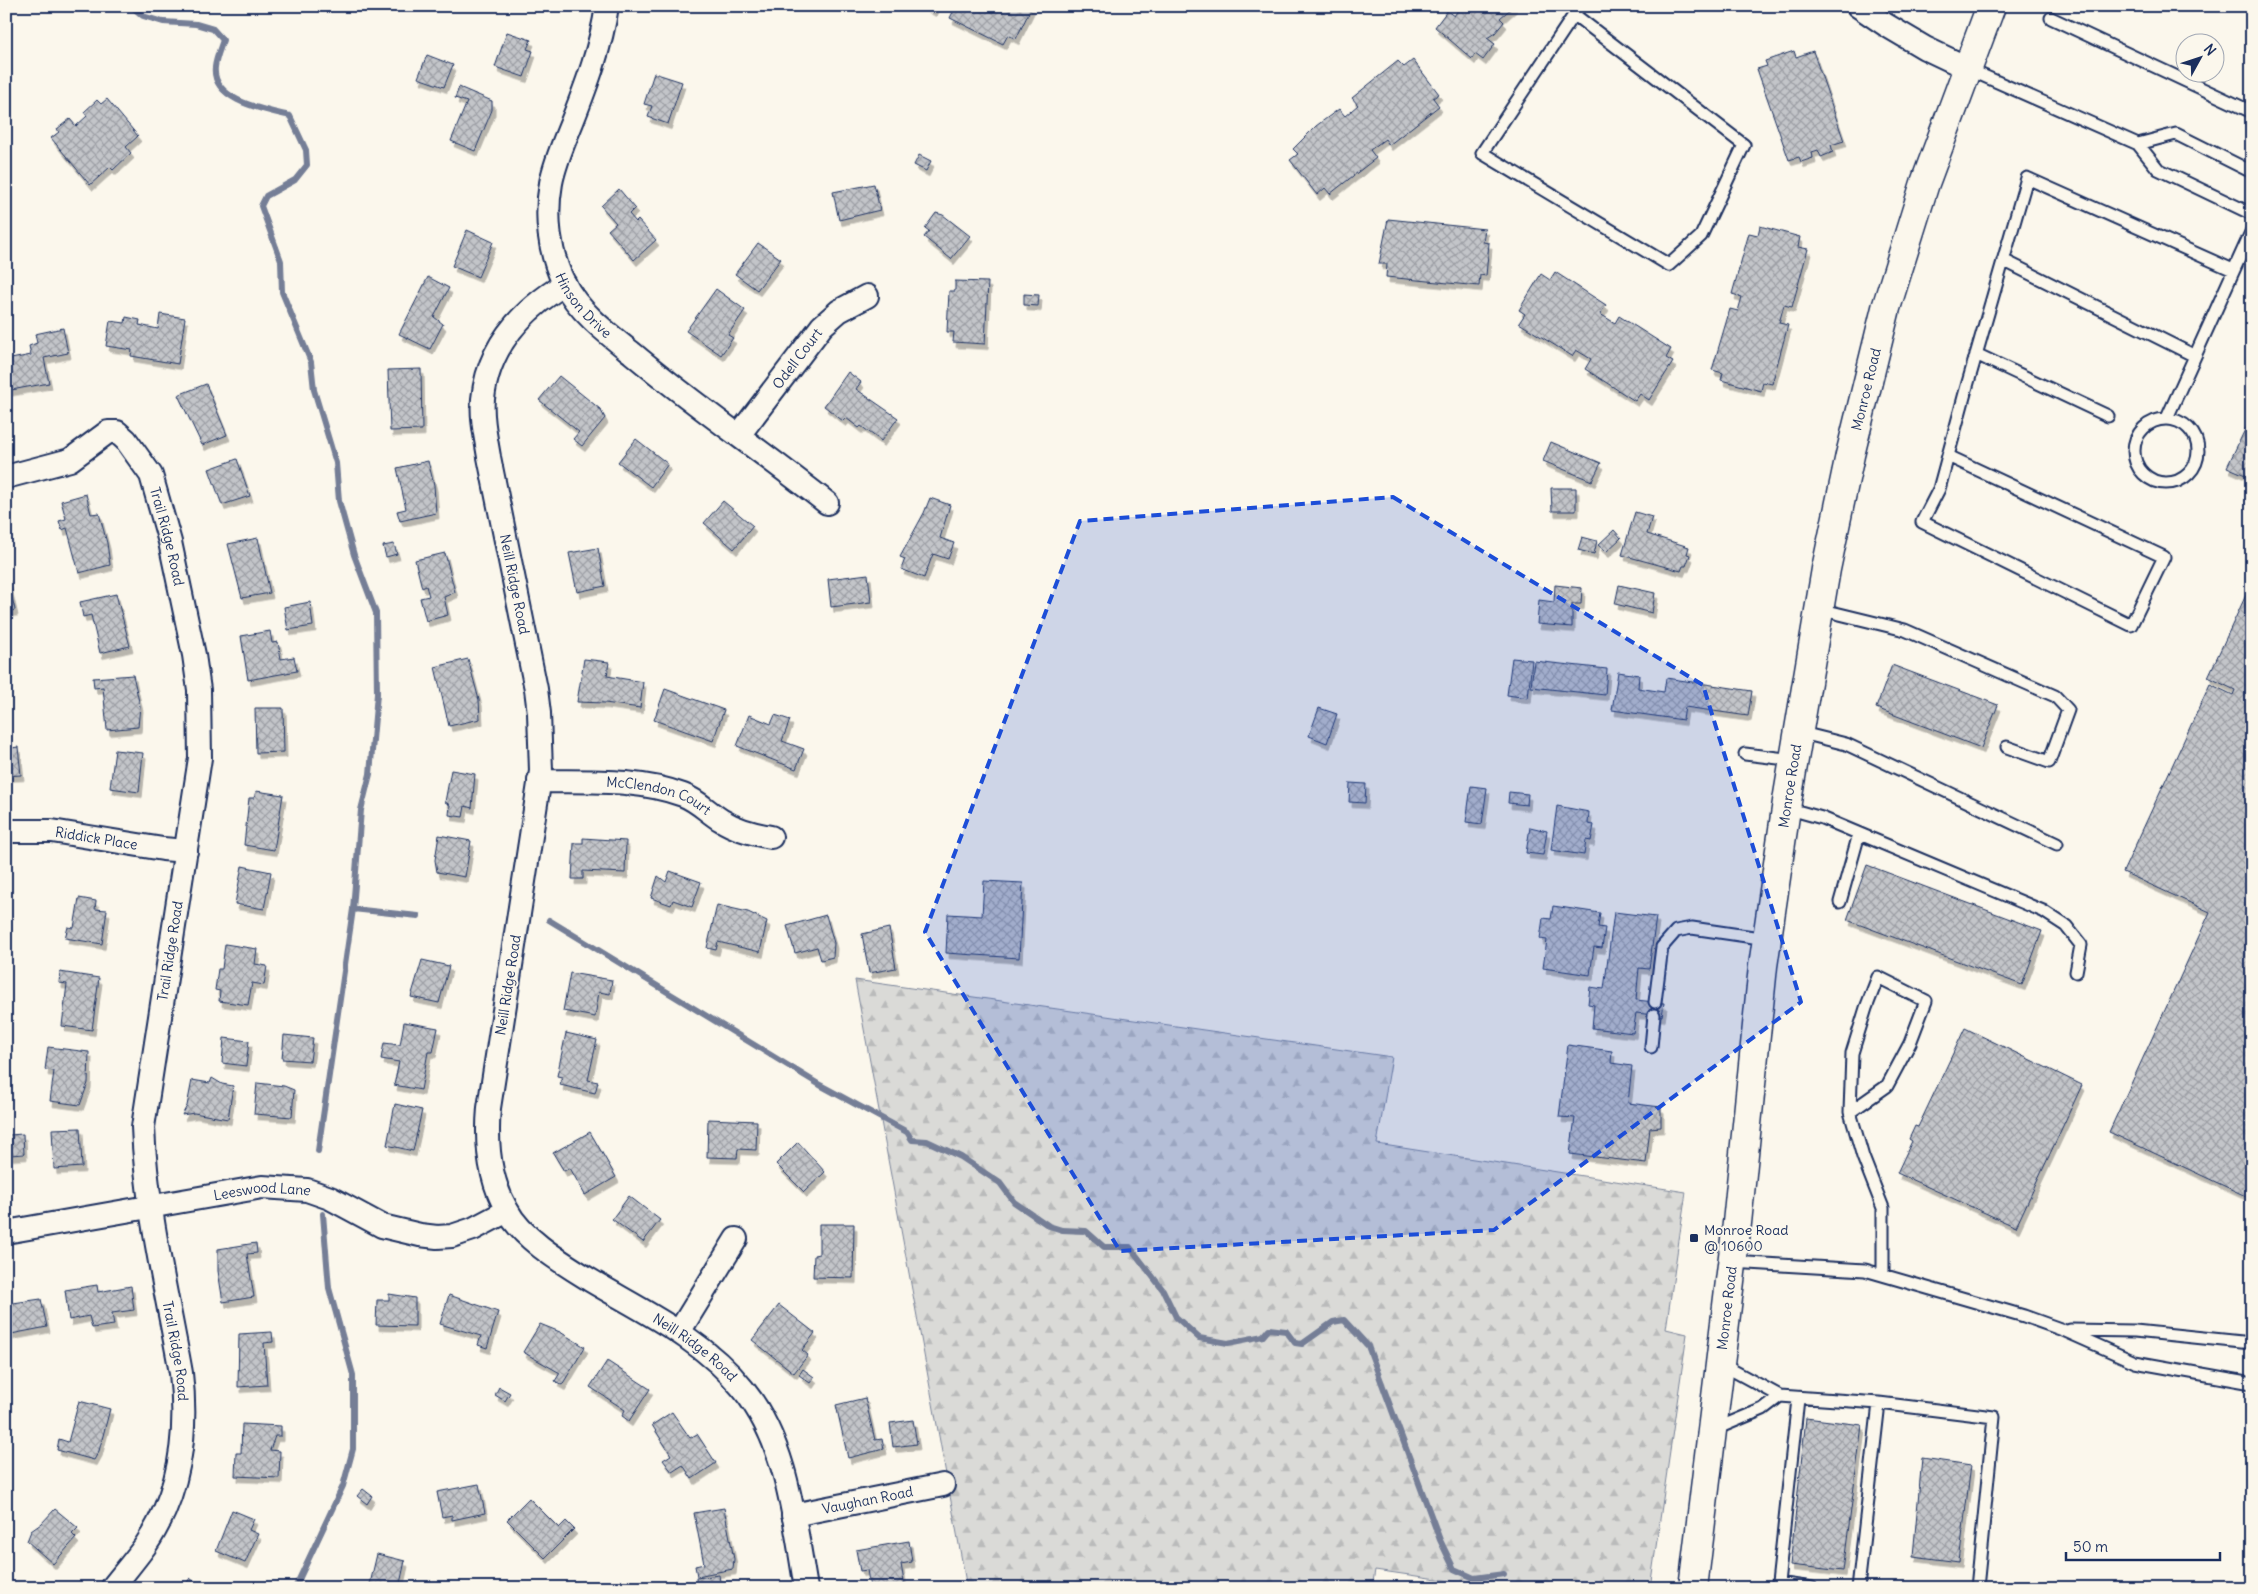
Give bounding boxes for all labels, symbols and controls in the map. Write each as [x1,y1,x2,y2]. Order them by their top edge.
north arrow [2176,32,2226,82]
text: N [2200,40,2220,59]
street label: Hinson Drive [551,270,615,342]
street label: Odell Court [768,324,826,393]
street label: Monroe Road [1847,346,1885,433]
street label: Trail Ridge Road [146,485,188,587]
street label: Neill Ridge Road [496,533,534,636]
street label: Monroe Road [1774,743,1805,829]
street label: McClendon Court [606,773,715,819]
street label: Riddick Place [54,823,139,854]
street label: Trail Ridge Road [153,900,187,1002]
street label: Neill Ridge Road [491,933,525,1037]
street label: Leeswood Lane [212,1178,314,1204]
place label: Monroe Road @ 10600 [1704,1221,1788,1255]
marker: Monroe Road @ 10600 [1688,1232,1700,1244]
street label: Monroe Road [1713,1265,1741,1351]
street label: Trail Ridge Road [159,1299,192,1402]
street label: Neill Ridge Road [650,1309,741,1385]
street label: Vaughan Road [820,1482,915,1518]
scale bar [2066,1529,2219,1561]
text: 50 m [2073,1537,2108,1556]

